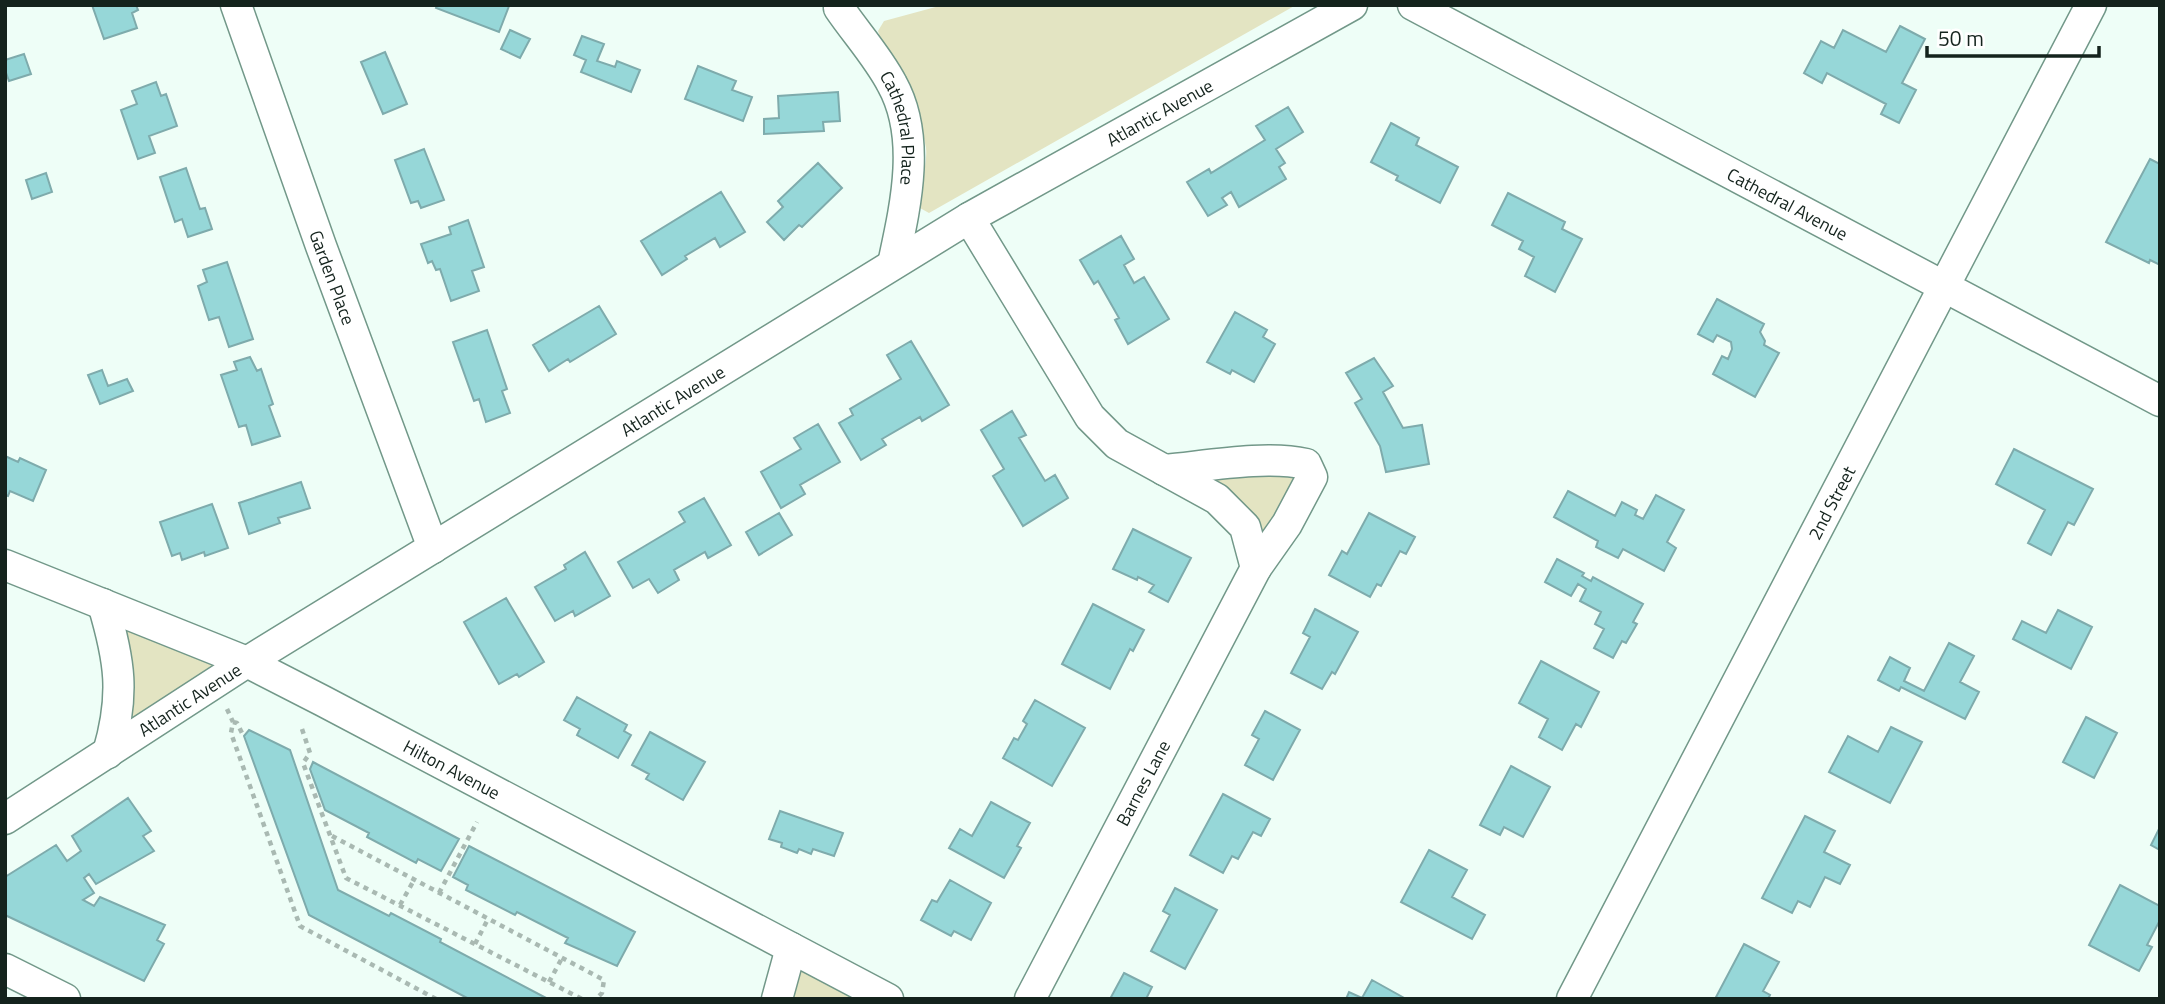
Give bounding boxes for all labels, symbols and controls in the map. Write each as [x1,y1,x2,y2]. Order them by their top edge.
scale bar [1927,14,2098,58]
text: 50 m [1938,22,1984,54]
street label: Cathedral Place [874,65,922,187]
street label: Atlantic Avenue [1101,72,1218,153]
street label: Cathedral Avenue [1722,160,1853,247]
street label: Garden Place [303,226,363,329]
street label: Atlantic Avenue [615,358,730,443]
street label: 2nd Street [1801,460,1862,544]
street label: Atlantic Avenue [133,656,246,743]
street label: Hilton Avenue [399,732,505,806]
street label: Barnes Lane [1109,735,1177,831]

